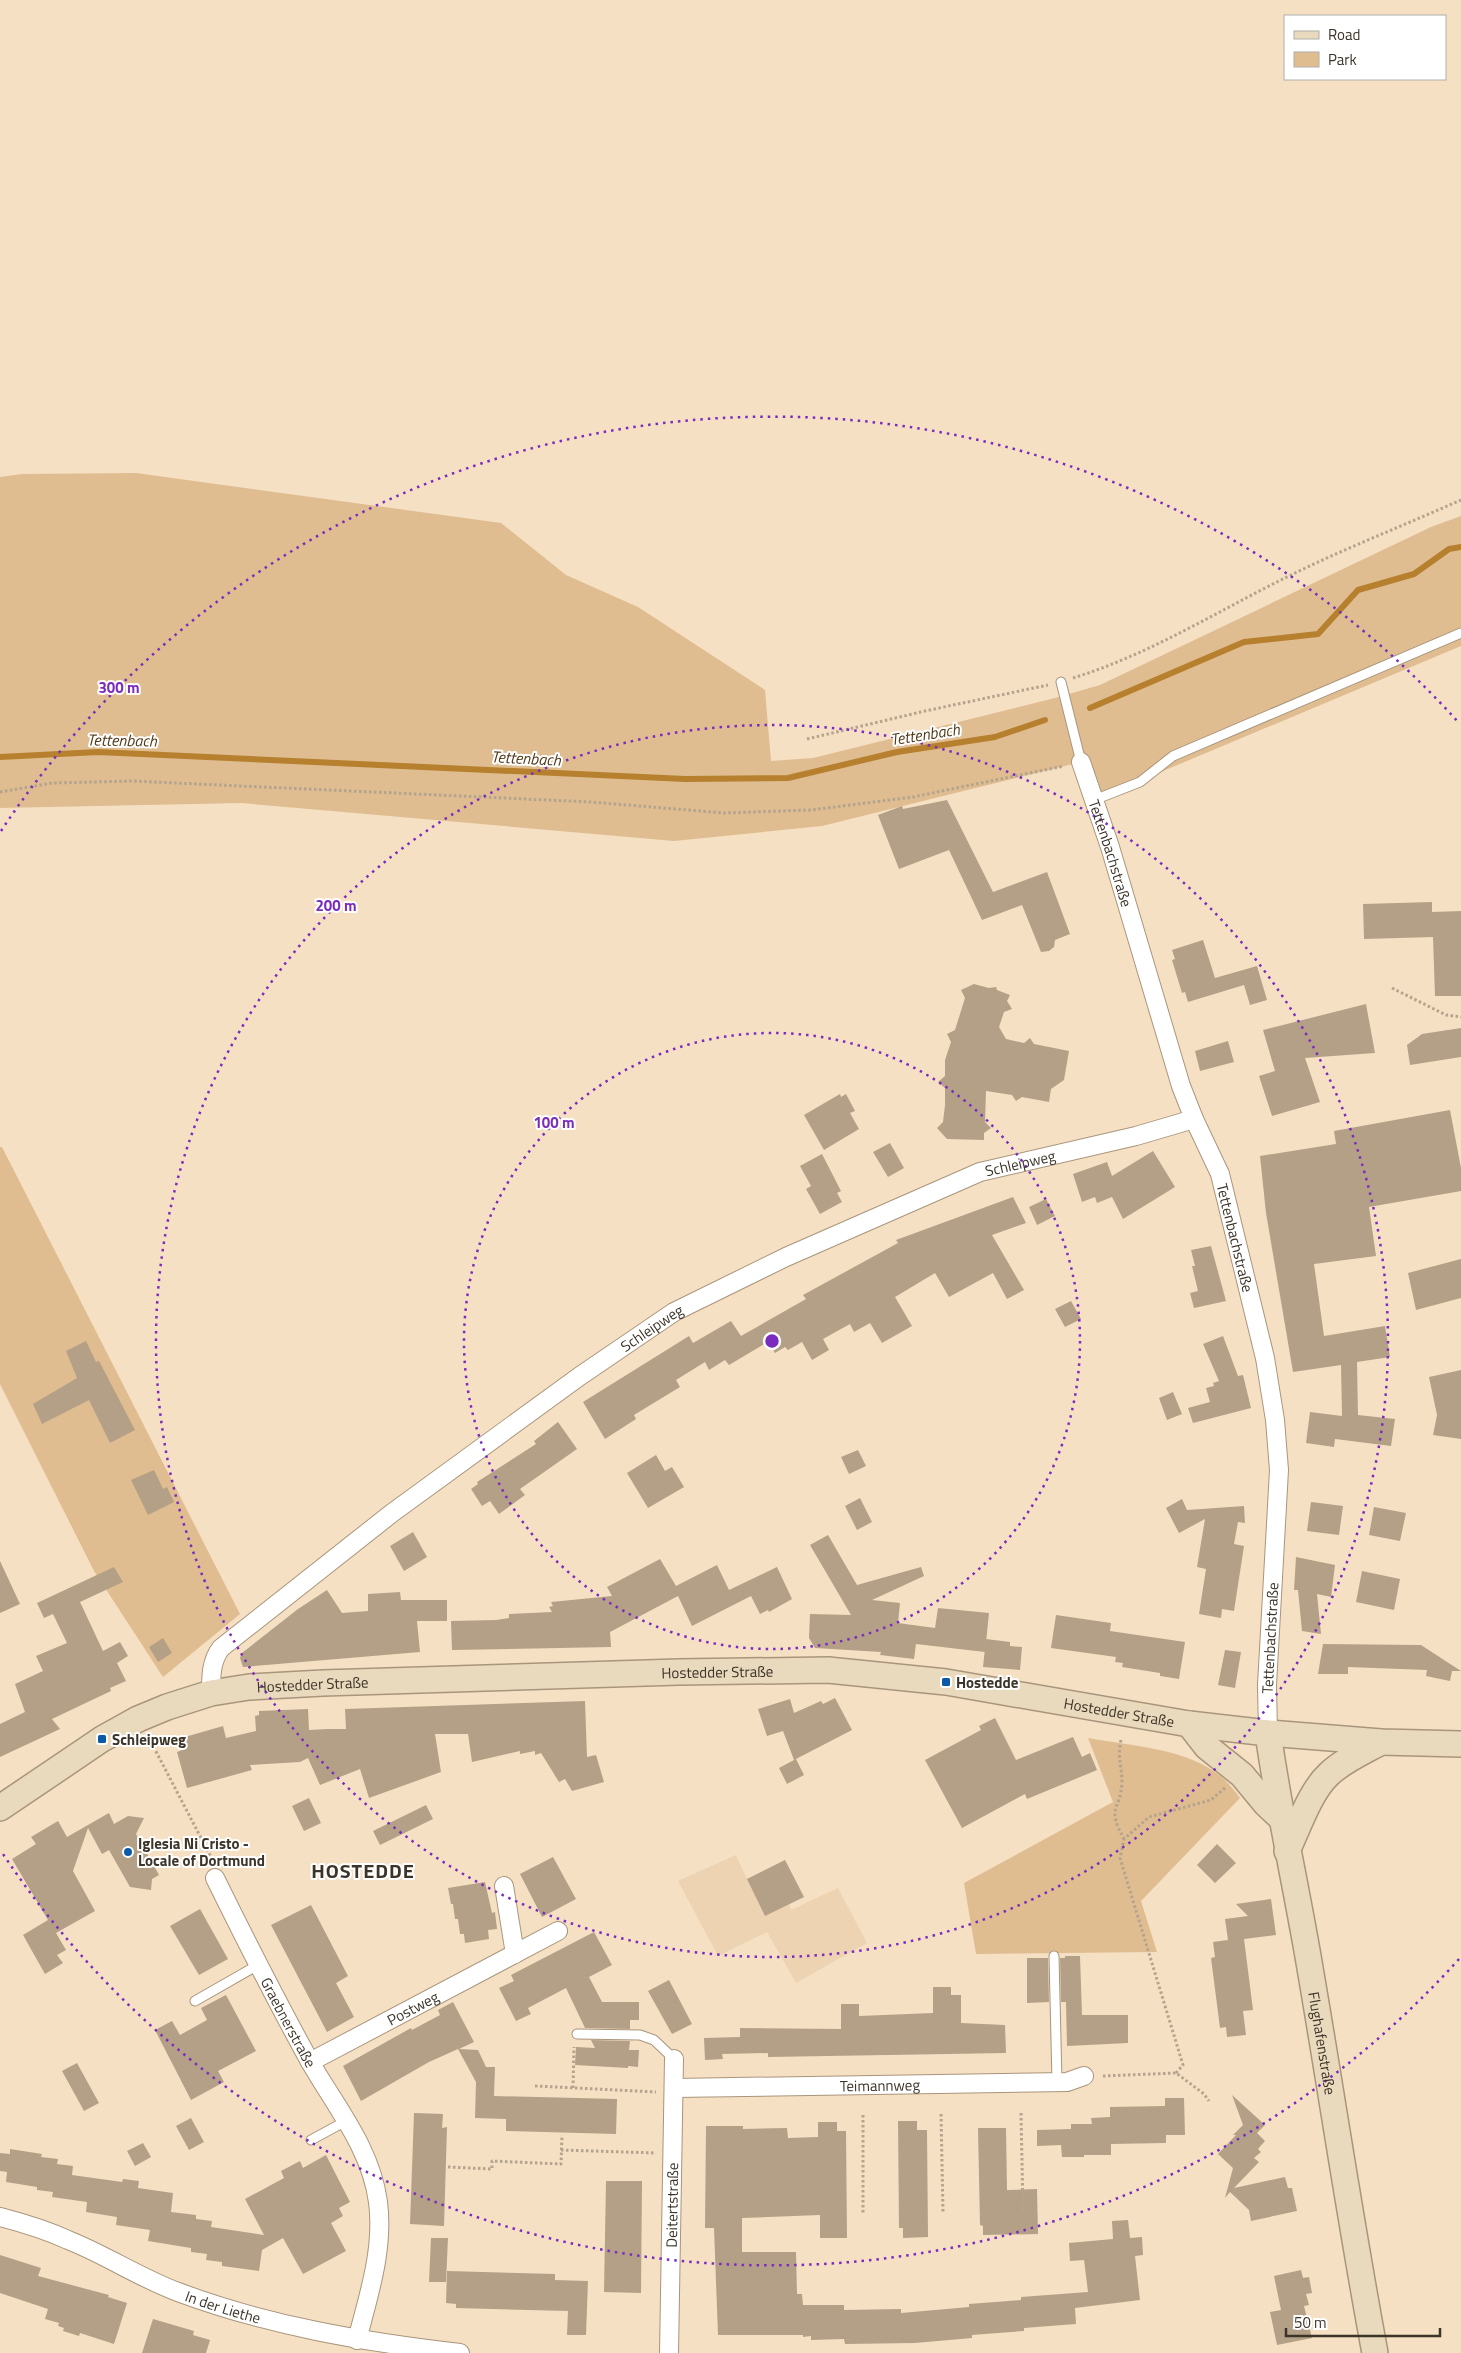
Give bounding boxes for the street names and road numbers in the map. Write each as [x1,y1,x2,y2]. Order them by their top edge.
street label: Tettenbachstraße [1083,796,1139,910]
street label: Schleipweg [983,1143,1058,1182]
street label: Tettenbachstraße [1211,1181,1260,1295]
street label: Schleipweg [615,1298,687,1357]
street label: Tettenbachstraße [1256,1582,1284,1694]
street label: Hostedder Straße [661,1659,773,1684]
street label: Hostedder Straße [256,1670,369,1698]
street label: Hostedder Straße [1062,1691,1176,1733]
street label: Graebnerstraße [255,1973,322,2072]
street label: Postweg [383,1985,443,2031]
street label: Flughafenstraße [1303,1990,1342,2096]
street label: Teimannweg [840,2073,921,2097]
street label: Deitertstraße [659,2162,684,2248]
street label: In der Liethe [182,2284,263,2329]

